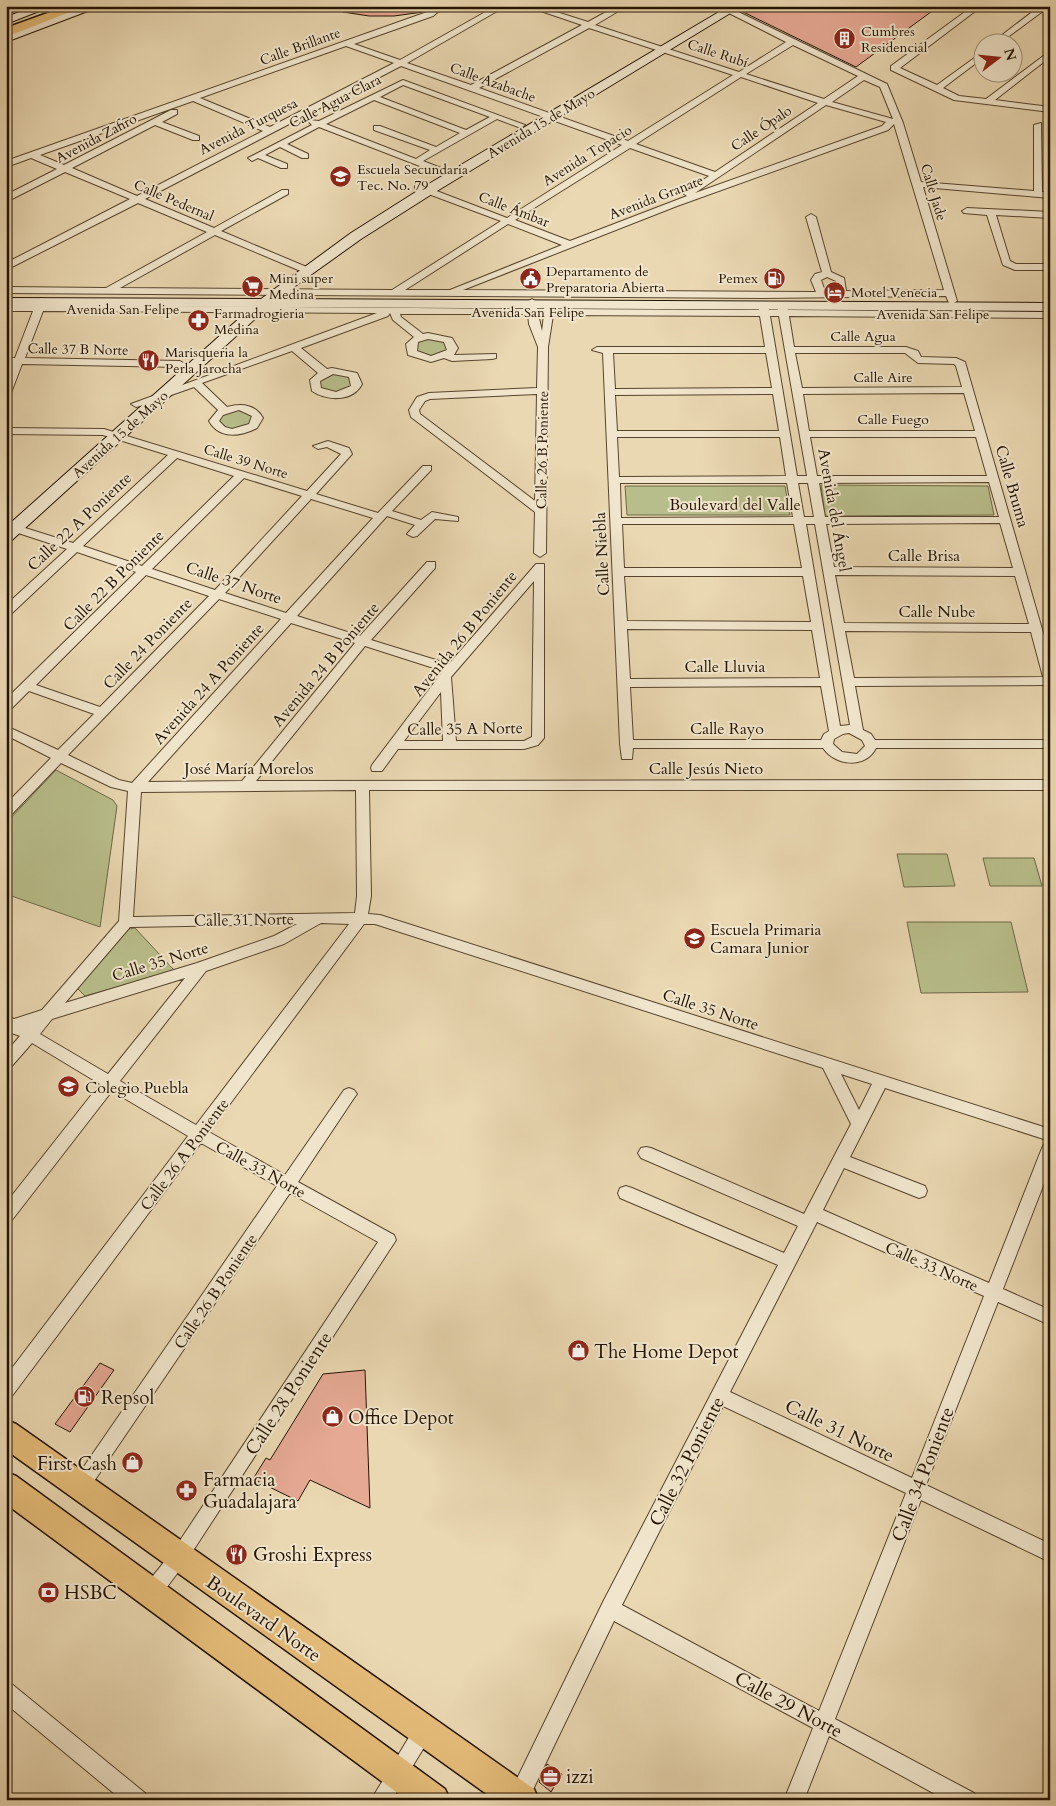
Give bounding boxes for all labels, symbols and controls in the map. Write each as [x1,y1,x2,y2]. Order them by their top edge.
place label: Cumbres Residencial [861,22,928,57]
street label: Calle Brillante [257,23,343,70]
building icon: Cumbres Residencial [833,27,857,51]
north arrow [974,32,1024,82]
street label: Calle Rubí [685,35,751,72]
text: N [999,46,1021,63]
street label: Calle Azabache [447,58,538,107]
street label: Calle Agua Clara [286,70,384,133]
street label: Avenida 15 de Mayo [484,84,599,163]
street label: Avenida Turquesa [196,93,301,159]
street label: Calle Ópalo [727,101,796,156]
street label: Avenida Zafiro [52,109,140,168]
street label: Avenida Topacio [539,120,636,190]
place label: Escuela Secundaria Tec. No. 79 [357,160,468,195]
street label: Calle Jade [916,161,951,223]
school or university icon: Escuela Secundaria Tec. No. 79 [329,165,353,189]
street label: Avenida Granate [606,171,706,224]
street label: Calle Pedernal [131,175,217,226]
street label: Calle Ámbar [476,187,553,232]
place label: Departamento de Preparatoria Abierta [546,262,665,297]
fuel station icon: Pemex [762,266,786,290]
public building icon: Departamento de Preparatoria Abierta [518,267,542,291]
place label: Mini super Medina [269,269,334,304]
place label: Pemex [718,269,758,288]
supermarket icon: Mini super Medina [241,274,265,298]
hotel icon: Motel Venecia [823,280,847,304]
place label: Motel Venecia [851,283,937,302]
street label: Avenida San Felipe [67,300,179,319]
street label: Avenida San Felipe [472,303,584,322]
place label: Farmadrogieria Medina [214,304,304,339]
street label: Avenida San Felipe [877,305,989,324]
pharmacy icon: Farmadrogieria Medina [186,309,210,333]
street label: Calle Agua [830,327,896,346]
street label: Calle 37 B Norte [27,339,129,360]
place label: Marisqueria la Perla Jarocha [165,343,248,378]
restaurant icon: Marisqueria la Perla Jarocha [137,348,161,372]
street label: Calle Aire [853,368,913,387]
street label: Avenida 15 de Mayo [68,386,172,482]
street label: Calle 26 B Poniente [532,391,553,509]
street label: Calle Fuego [857,410,929,429]
street label: Calle 39 Norte [201,440,290,483]
street label: Calle Bruma [990,442,1034,530]
street label: Avenida del Ángel [812,447,856,574]
street label: Calle 22 A Poniente [23,467,137,576]
street label: Boulevard del Valle [669,494,801,516]
street label: Calle Niebla [589,511,615,596]
street label: Calle 22 B Poniente [58,525,169,636]
street label: Calle Brisa [888,545,960,567]
street label: Calle 37 Norte [183,556,285,610]
street label: Avenida 26 B Poniente [407,566,523,701]
street label: Calle 24 Poniente [98,593,197,694]
street label: Avenida 24 B Poniente [267,598,384,732]
street label: Calle Nube [898,601,976,623]
street label: Avenida 24 A Poniente [148,618,269,749]
street label: Calle Lluvia [685,656,766,678]
street label: Calle 35 A Norte [407,717,523,741]
street label: Calle Rayo [690,718,764,740]
street label: José María Morelos [182,758,314,780]
street label: Calle Jesús Nieto [649,758,764,780]
street label: Calle 31 Norte [194,908,294,932]
place label: Escuela Primaria Camara Junior [710,919,821,959]
school or university icon: Escuela Primaria Camara Junior [682,926,706,950]
street label: Calle 35 Norte [109,937,211,987]
street label: Calle 35 Norte [660,984,762,1036]
school or university icon: Colegio Puebla [57,1075,81,1099]
place label: Colegio Puebla [85,1077,189,1099]
street label: Calle 26 A Poniente [135,1094,234,1215]
street label: Calle 33 Norte [211,1136,310,1204]
street label: Calle 26 B Poniente [169,1229,263,1354]
street label: Calle 33 Norte [881,1237,982,1297]
street label: Calle 28 Poniente [239,1327,339,1460]
shop icon: The Home Depot [566,1339,590,1363]
place label: The Home Depot [594,1339,739,1365]
fuel station icon: Repsol [73,1385,97,1409]
place label: Repsol [101,1385,155,1411]
street label: Calle 32 Poniente [643,1392,731,1531]
street label: Calle 31 Norte [780,1393,899,1469]
street label: Calle 34 Poniente [885,1403,961,1545]
shop icon: Office Depot [320,1405,344,1429]
place label: Office Depot [348,1405,454,1431]
place label: First Cash [37,1451,118,1477]
shop icon: First Cash [121,1451,145,1475]
place label: Farmacia Guadalajara [203,1467,297,1515]
pharmacy icon: Farmacia Guadalajara [175,1478,199,1502]
restaurant icon: Groshi Express [225,1542,249,1566]
place label: Groshi Express [253,1542,372,1568]
street label: Boulevard Norte [201,1569,326,1668]
bank icon: HSBC [36,1580,60,1604]
place label: HSBC [64,1580,117,1606]
street label: Calle 29 Norte [730,1666,847,1744]
office icon: izzi [538,1764,562,1788]
place label: izzi [566,1764,594,1790]

